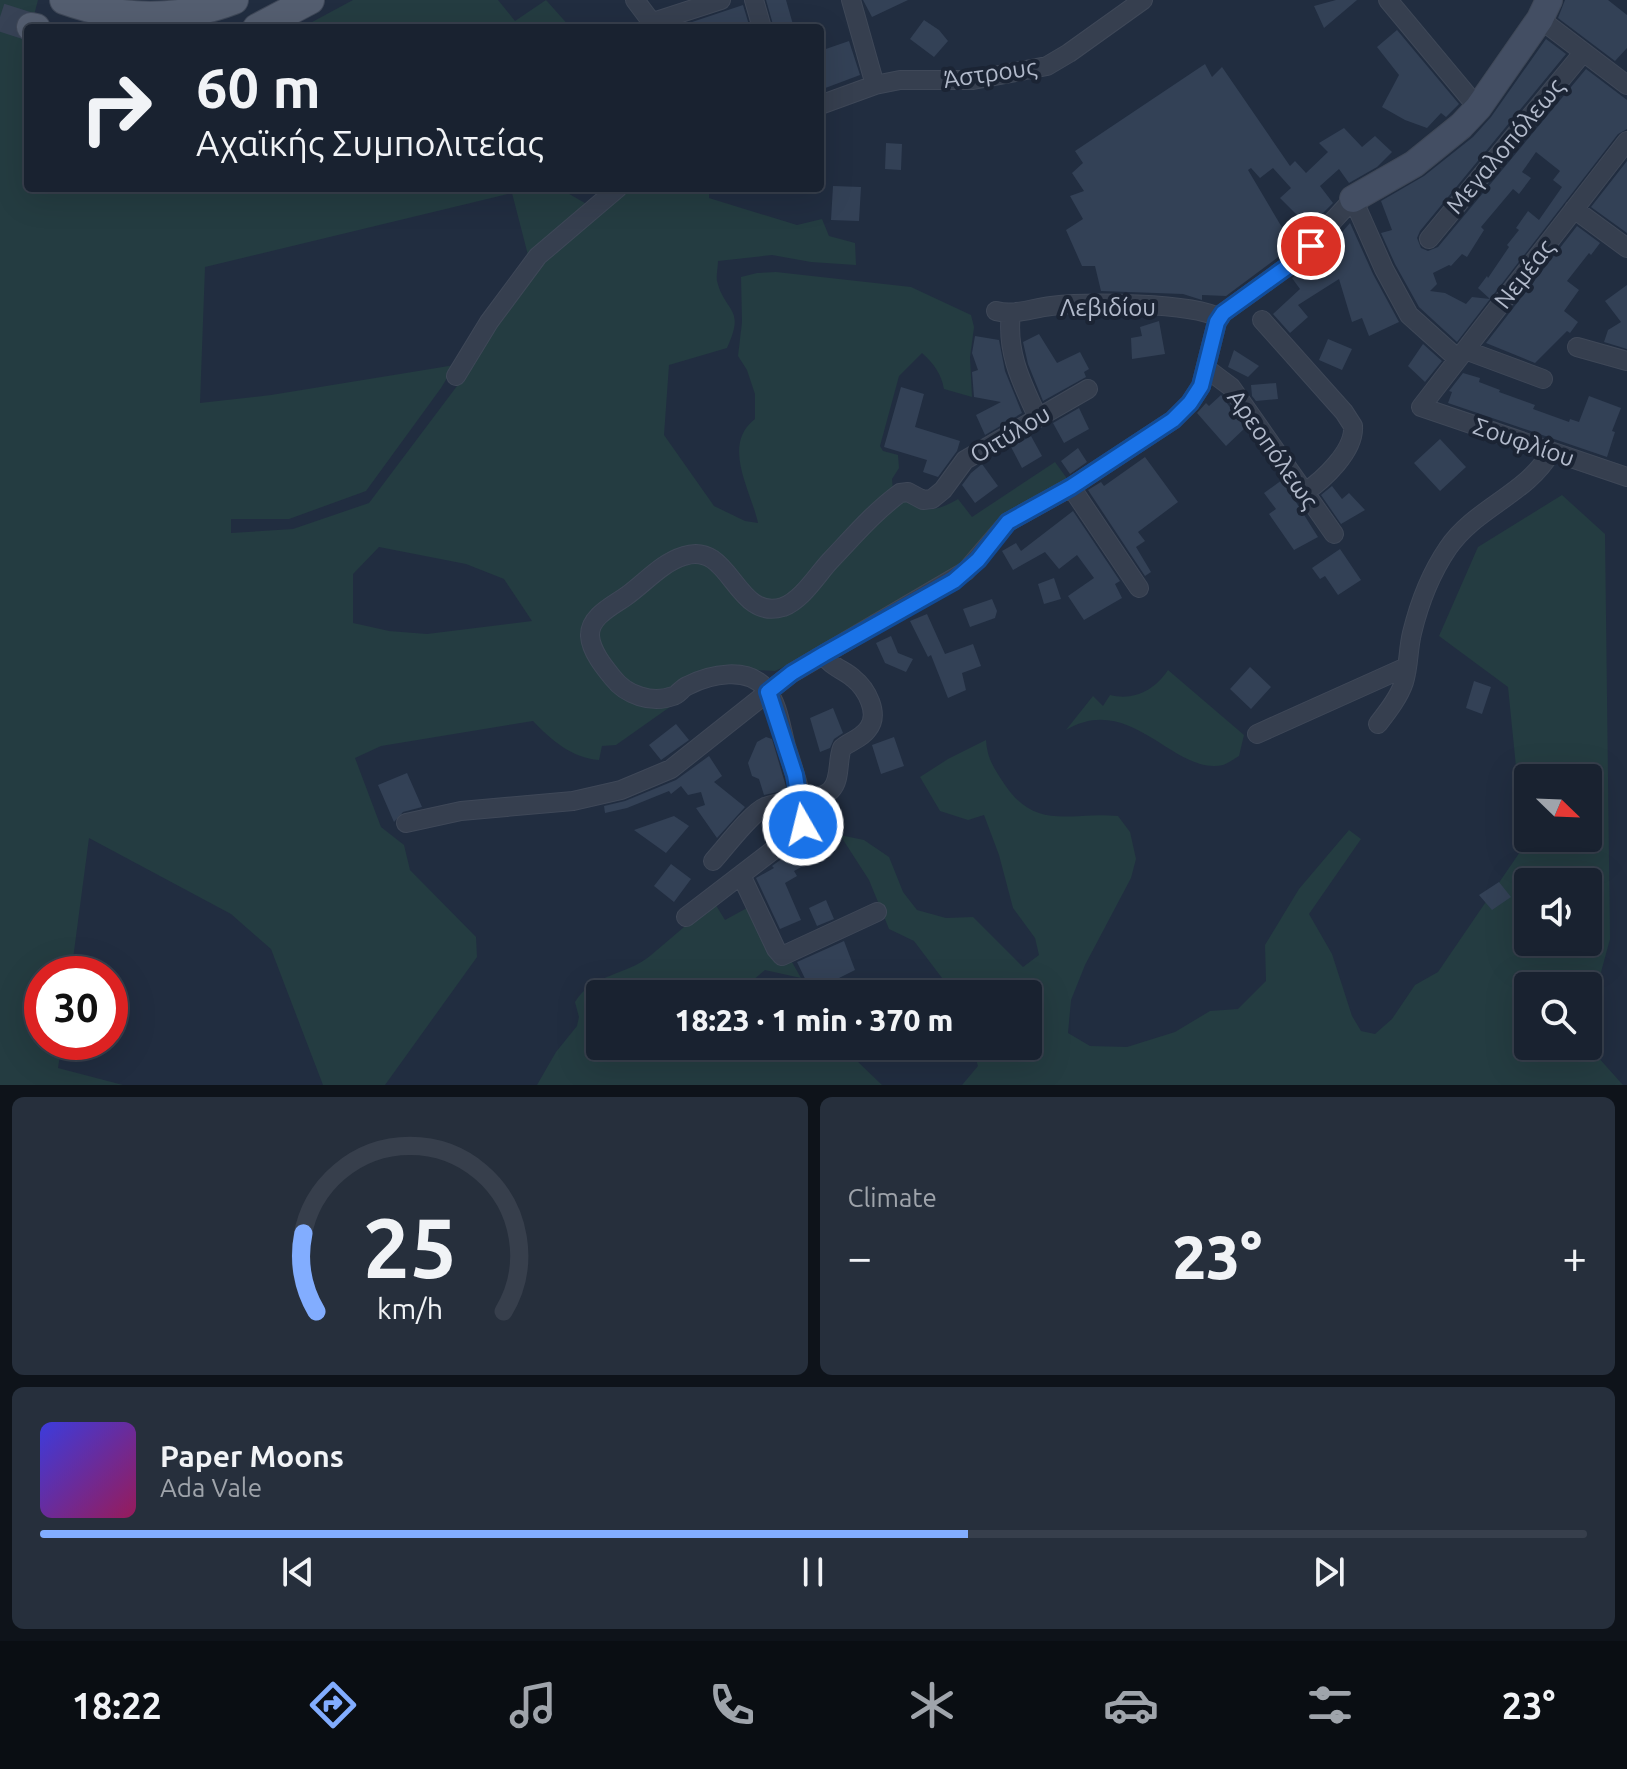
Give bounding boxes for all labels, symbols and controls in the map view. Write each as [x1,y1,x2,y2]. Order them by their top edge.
street label: Άστρους [942,53,1039,93]
icon: right [64,56,168,160]
text: 60 m [196,56,321,119]
street label: Μεγαλοπόλεως [1441,73,1569,219]
text: Αχαϊκής Συμπολιτείας [196,122,544,163]
pin [1277,212,1345,280]
icon: arrive [1289,224,1333,268]
street label: Νεμέας [1489,234,1559,314]
street label: Λεβιδίου [1060,294,1156,321]
street label: Αρεοπόλεως [1222,385,1324,514]
street label: Οιτύλου [965,400,1055,468]
street label: Σουφλίου [1470,412,1578,472]
north arrow [1514,764,1602,852]
map controls [1514,764,1602,1060]
position arrow [761,783,845,867]
button: sound [1514,868,1602,956]
speed limit sign: 30 [24,956,128,1060]
button: search [1514,972,1602,1060]
text: 18:23 · 1 min · 370 m [675,1003,953,1037]
text: Climate [848,1183,937,1212]
text: 25 [363,1200,457,1294]
text: 23° [1173,1223,1262,1290]
text: − [848,1232,872,1281]
text: + [1562,1232,1587,1281]
text: km/h [377,1292,443,1324]
text: Paper Moons [160,1439,344,1473]
text: Ada Vale [160,1473,262,1502]
icon: previous [276,1550,320,1594]
icon: pause [791,1550,835,1594]
icon: next [1307,1550,1351,1594]
icon: directions [305,1677,361,1733]
icon: music [505,1677,561,1733]
icon: phone [704,1677,760,1733]
icon: climate [904,1677,960,1733]
icon: car [1103,1677,1159,1733]
icon: filters [1302,1677,1358,1733]
text: 18:22 [72,1685,162,1726]
text: 23° [1502,1685,1555,1726]

